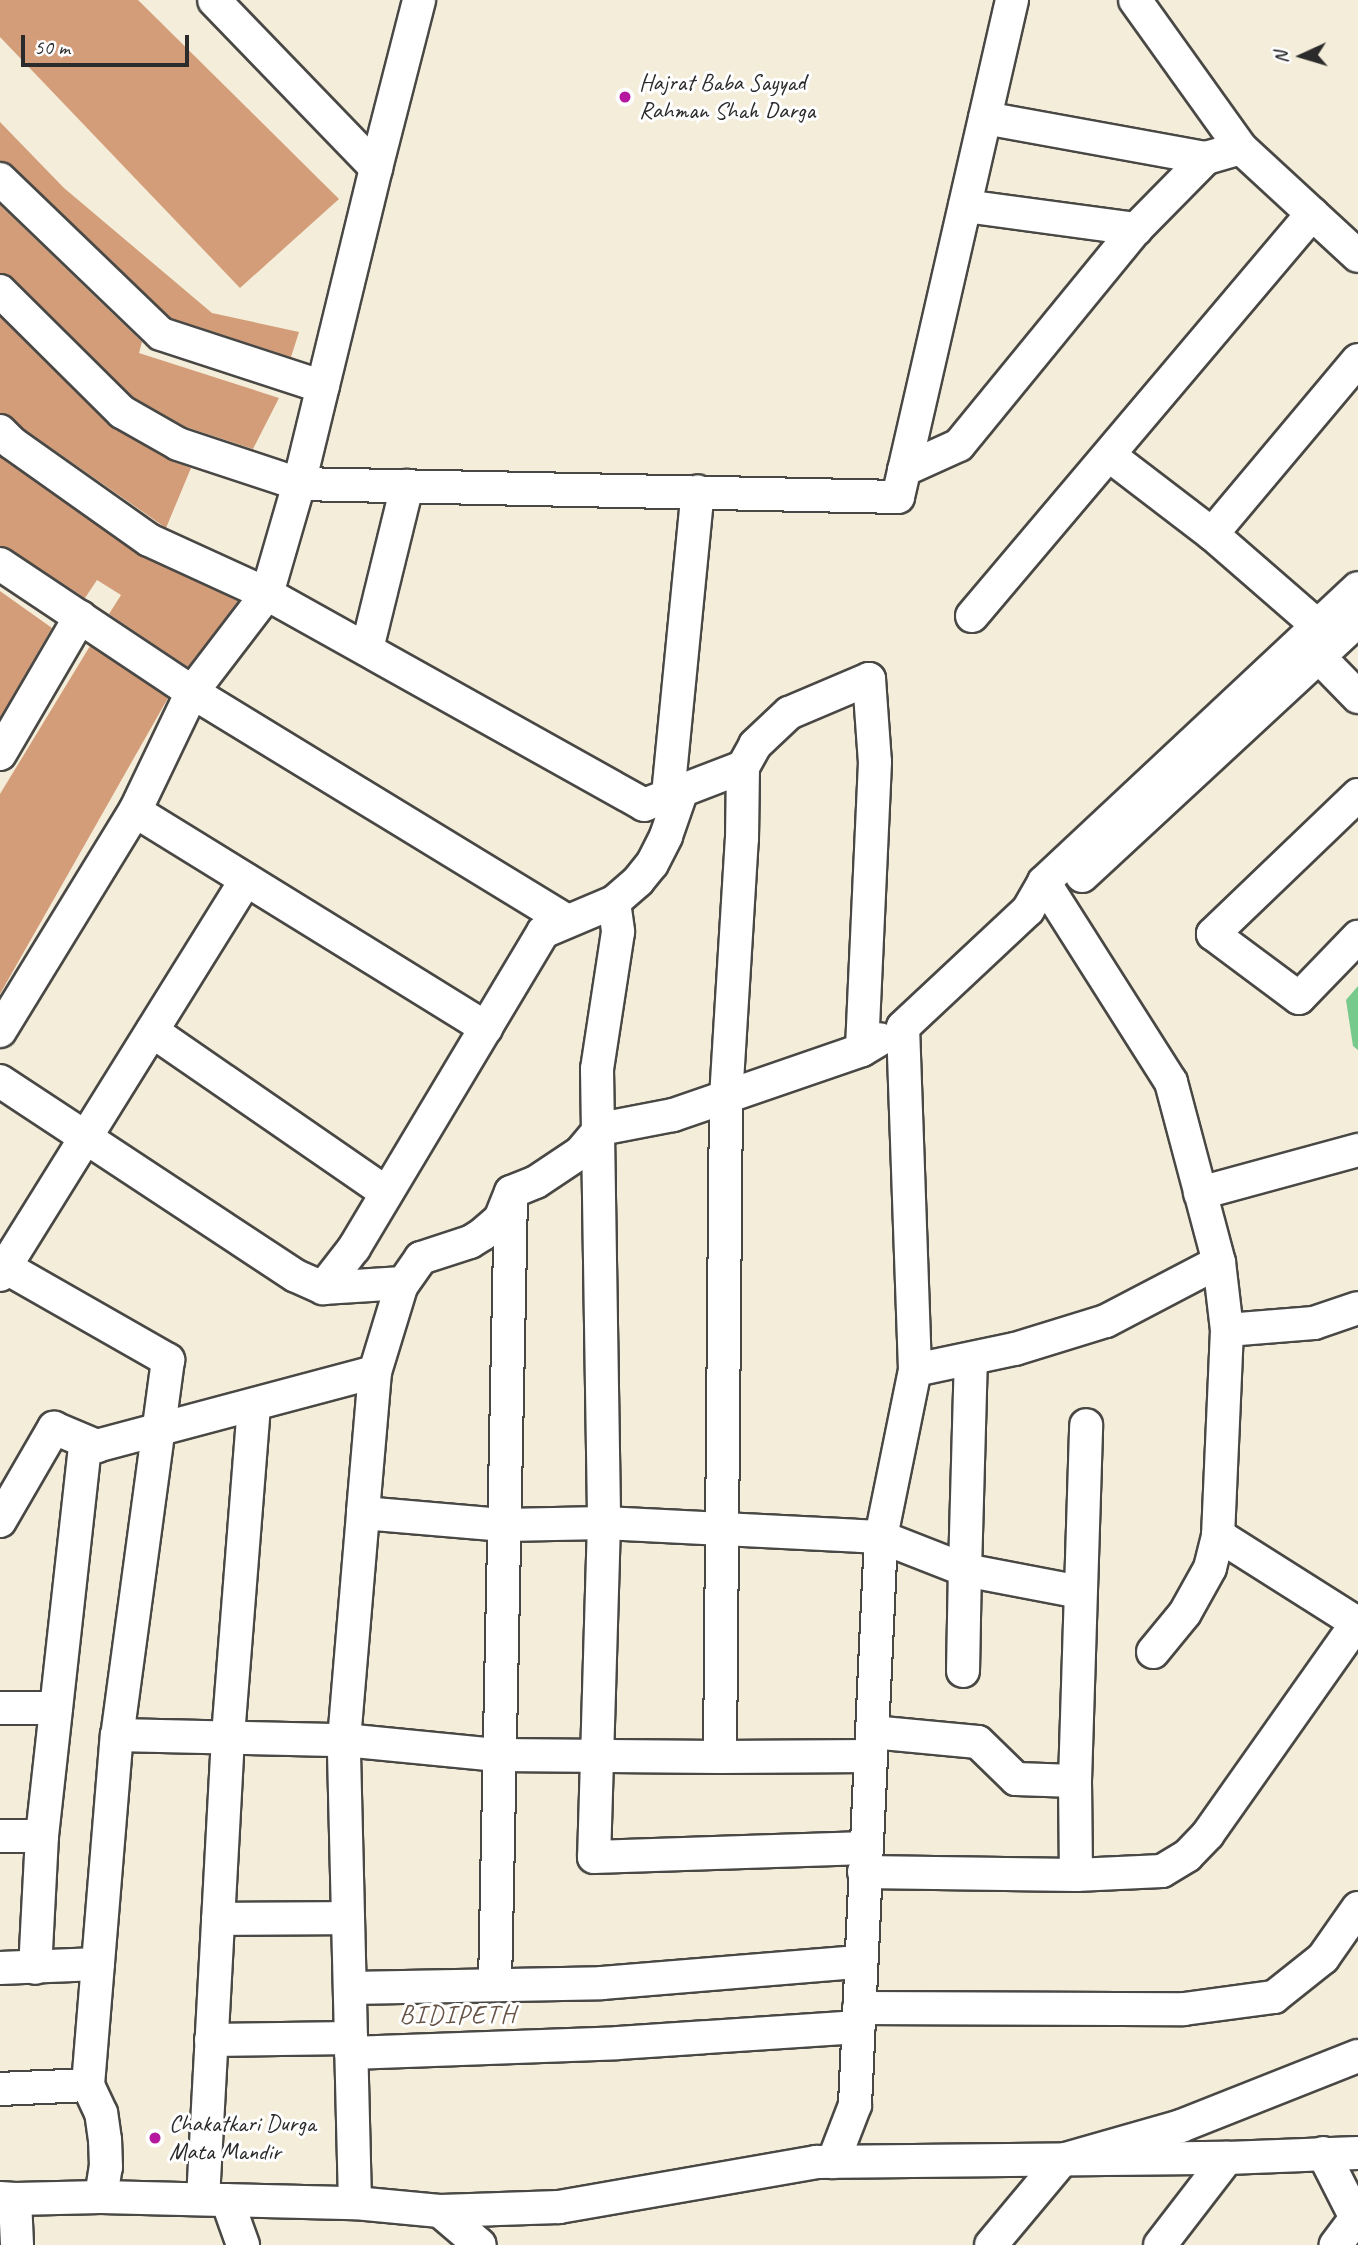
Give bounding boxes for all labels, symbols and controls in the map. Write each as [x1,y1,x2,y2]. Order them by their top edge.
scale bar [24,21,192,65]
north arrow [1267,21,1337,91]
text: 50 m [34,34,70,60]
text: N [1269,51,1293,64]
place label: Hajrat Baba Sayyad Rahman Shah Darga [639,69,816,125]
marker: Hajrat Baba Sayyad Rahman Shah Darga [617,89,633,105]
district label: BIDIPETH [400,1999,516,2031]
place label: Chakatkari Durga Mata Mandir [169,2110,315,2166]
marker: Chakatkari Durga Mata Mandir [147,2130,163,2146]

